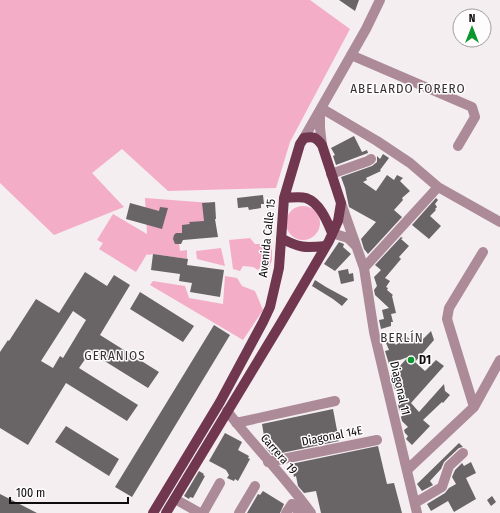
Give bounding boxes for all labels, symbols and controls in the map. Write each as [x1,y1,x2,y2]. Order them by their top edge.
north arrow [452,8,492,48]
text: N [469,12,475,25]
district label: ABELARDO FORERO [350,81,466,96]
street label: Avenida Calle 15 [256,198,278,278]
district label: BERLÍN [380,330,424,345]
district label: GERANIOS [84,348,146,363]
place label: D1 [419,353,431,367]
marker: D1 [406,355,416,365]
street label: Diagonal 11 [387,360,413,416]
street label: Diagonal 14E [300,423,364,449]
street label: Carrera 19 [258,431,300,477]
scale bar [10,479,128,505]
text: 100 m [16,486,45,500]

